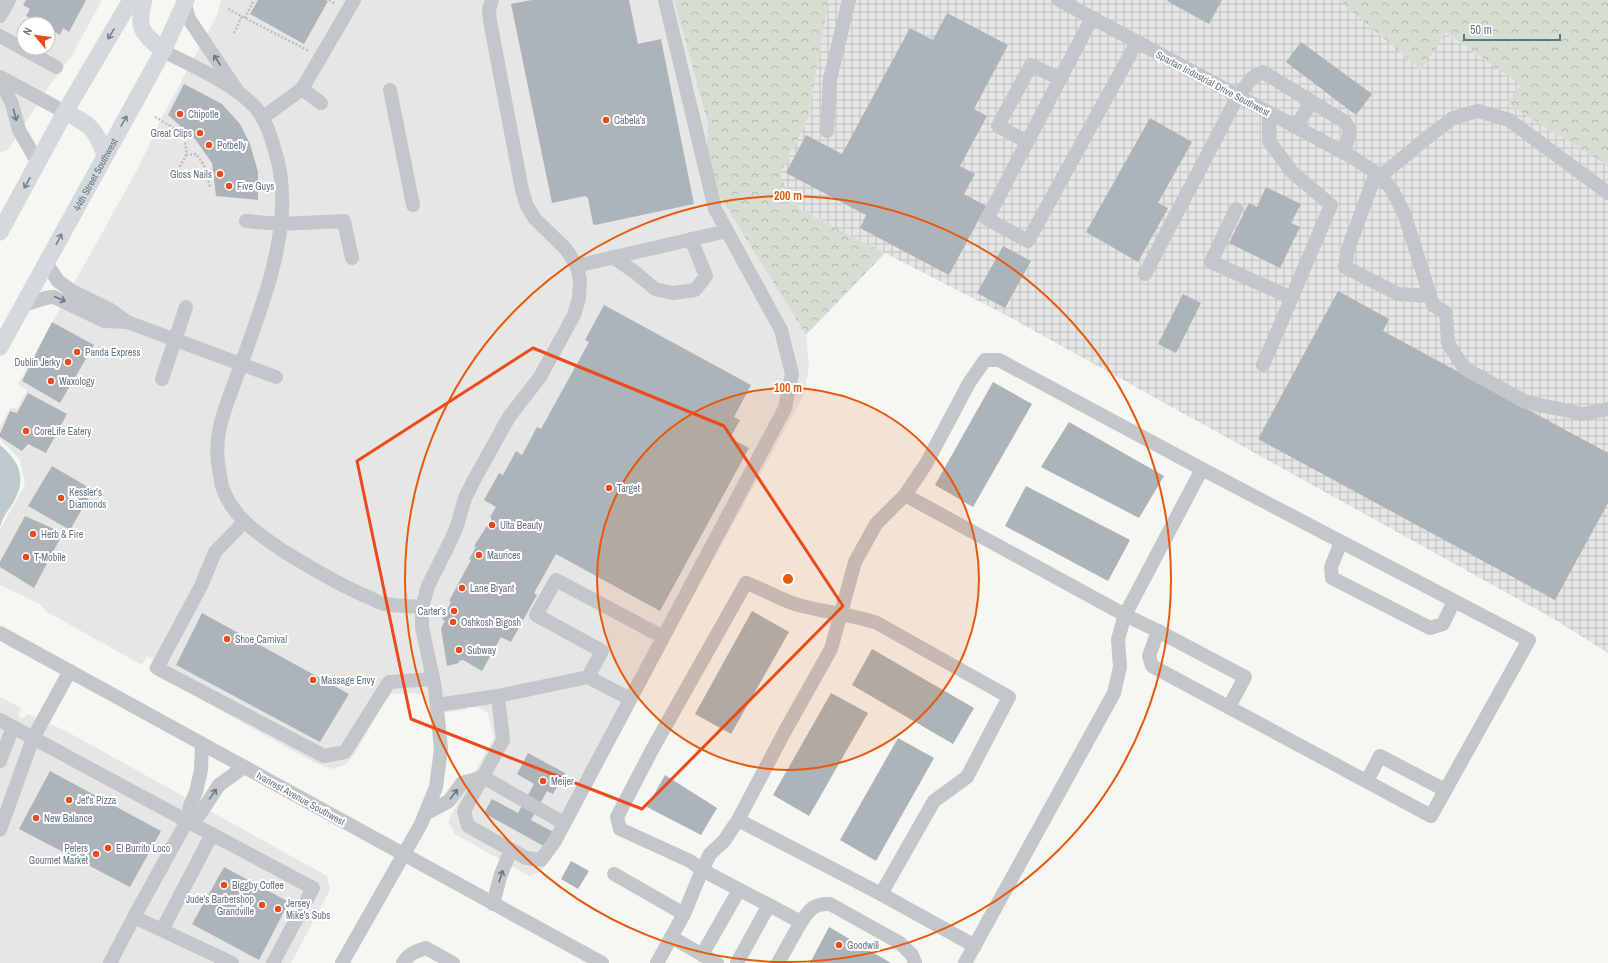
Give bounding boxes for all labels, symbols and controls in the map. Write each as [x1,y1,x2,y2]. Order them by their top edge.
north arrow [16,16,56,56]
scale bar [1464,16,1560,42]
text: 50 m [1470,22,1492,38]
text: N [20,25,35,37]
one-way arrow [107,28,115,40]
street label: Spartan Industrial Drive Southwest [1154,48,1273,119]
one-way arrow [213,55,221,66]
one-way arrow [12,108,19,121]
place label: Chipotle [188,108,219,121]
marker: Chipotle [175,109,185,119]
place label: Cabela's [614,114,646,127]
one-way arrow [121,115,128,127]
marker: Cabela's [601,115,611,125]
place label: Great Clips [151,127,192,140]
marker: Great Clips [195,128,205,138]
street label: 44th Street Southwest [70,136,121,213]
place label: Potbelly [217,139,247,152]
marker: Potbelly [204,140,214,150]
place label: Gloss Nails [170,168,212,181]
marker: Gloss Nails [215,169,225,179]
one-way arrow [23,177,30,189]
place label: Five Guys [237,180,274,193]
marker: Five Guys [224,181,234,191]
text: 200 m [774,188,802,204]
one-way arrow [56,233,63,245]
one-way arrow [54,296,66,304]
place label: Panda Express [85,346,141,359]
marker: Panda Express [72,347,82,357]
place label: Dublin Jerky [14,356,61,369]
marker: Dublin Jerky [63,357,73,367]
place label: Waxology [59,375,96,388]
marker: Waxology [46,376,56,386]
text: 100 m [774,380,802,396]
place label: CoreLife Eatery [34,425,92,438]
marker: CoreLife Eatery [21,426,31,436]
place label: Target [617,482,641,495]
marker: Target [604,483,614,493]
place label: Kessler's Diamonds [69,486,106,511]
marker: Kessler's Diamonds [56,493,66,503]
place label: Ulta Beauty [500,519,543,532]
marker: Ulta Beauty [487,520,497,530]
place label: Herb & Fire [41,528,84,541]
marker: Herb & Fire [28,529,38,539]
place label: Maurices [487,549,521,562]
marker: Maurices [474,550,484,560]
place label: T-Mobile [34,551,66,564]
marker: T-Mobile [21,552,31,562]
centre of rings [781,572,795,586]
place label: Lane Bryant [470,582,515,595]
marker: Lane Bryant [457,583,467,593]
place label: Carter's [418,605,446,618]
marker: Carter's [449,606,459,616]
place label: Oshkosh Bigosh [461,616,521,629]
marker: Oshkosh Bigosh [448,617,458,627]
place label: Shoe Carnival [235,633,287,646]
marker: Shoe Carnival [222,634,232,644]
place label: Subway [467,644,497,657]
marker: Subway [454,645,464,655]
place label: Massage Envy [321,674,376,687]
marker: Massage Envy [308,675,318,685]
street label: Ivanrest Avenue Southwest [254,769,348,829]
place label: Meijer [551,775,574,788]
marker: Meijer [538,776,548,786]
one-way arrow [209,788,217,799]
one-way arrow [450,789,458,800]
place label: Jet's Pizza [77,794,117,807]
marker: Jet's Pizza [64,795,74,805]
place label: New Balance [44,812,93,825]
marker: New Balance [31,813,41,823]
place label: Peters Gourmet Market [29,842,89,867]
place label: El Burrito Loco [116,842,171,855]
marker: El Burrito Loco [103,843,113,853]
marker: Peters Gourmet Market [91,849,101,859]
one-way arrow [498,870,505,883]
place label: Biggby Coffee [232,879,284,892]
marker: Biggby Coffee [219,880,229,890]
place label: Jude's Barbershop Grandville [186,893,254,918]
place label: Jersey Mike's Subs [286,897,330,922]
marker: Jude's Barbershop Grandville [257,900,267,910]
marker: Jersey Mike's Subs [273,904,283,914]
place label: Goodwill [847,939,879,952]
marker: Goodwill [834,940,844,950]

